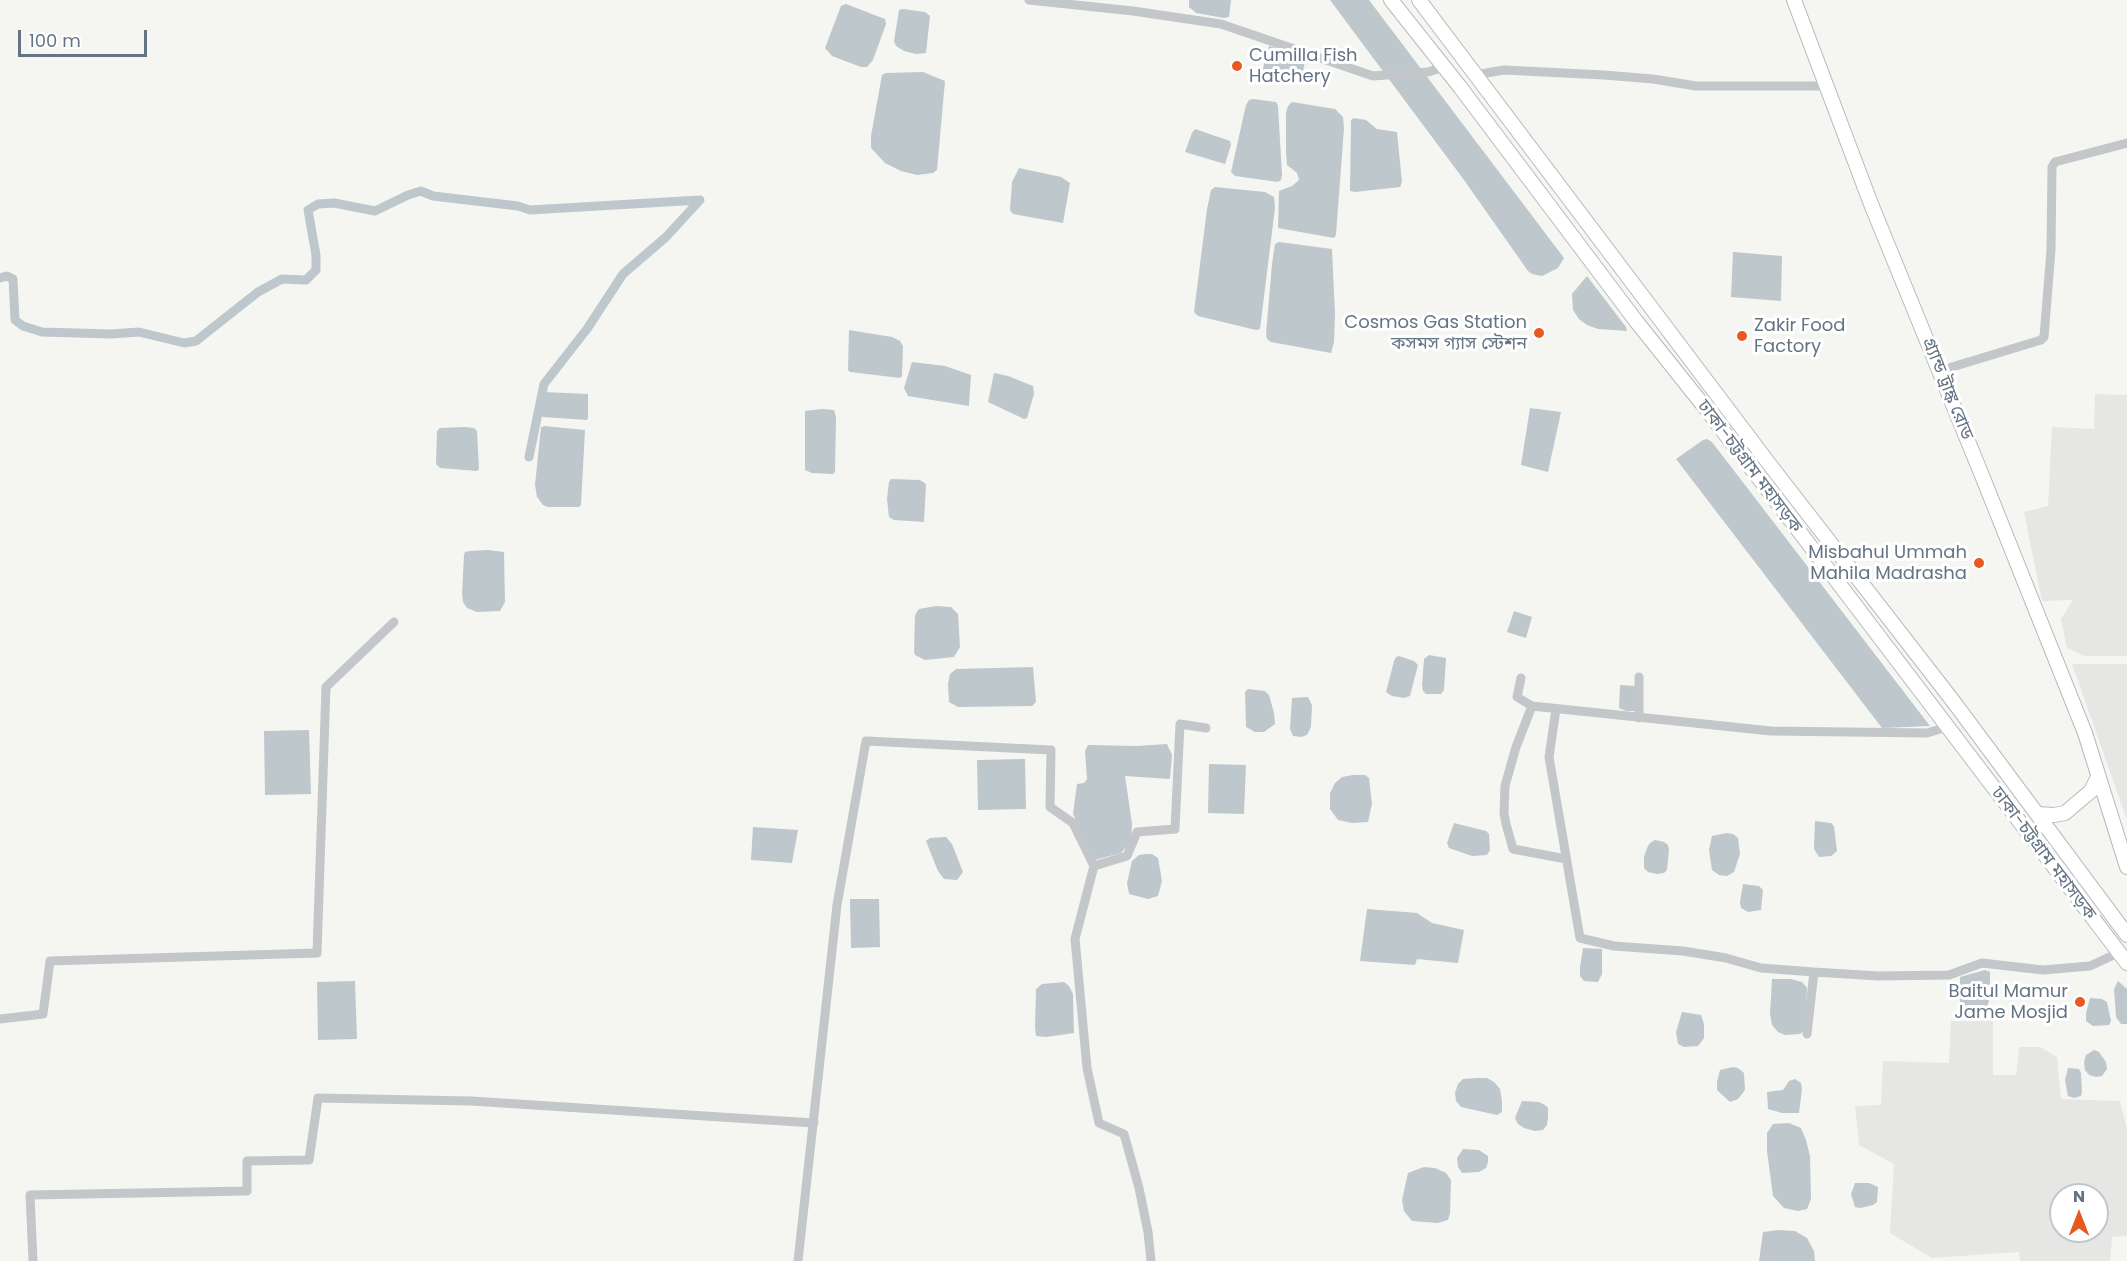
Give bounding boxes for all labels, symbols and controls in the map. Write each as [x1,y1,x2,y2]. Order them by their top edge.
scale bar [21,18,150,56]
text: 100 m [29,28,81,53]
place label: Cumilla Fish Hatchery [1249,45,1358,88]
marker: Cumilla Fish Hatchery [1230,59,1244,73]
place label: Cosmos Gas Station কসমস গ্যাস স্টেশন [1344,312,1527,354]
place label: Zakir Food Factory [1754,315,1845,358]
marker: Cosmos Gas Station কসমস গ্যাস স্টেশন [1532,326,1546,340]
marker: Zakir Food Factory [1735,329,1749,343]
street label: গ্র্যান্ড ট্রাঙ্ক রোড [1917,335,1977,443]
street label: ঢাকা-চট্টগ্রাম মহাসড়ক [1692,396,1806,538]
place label: Misbahul Ummah Mahila Madrasha [1808,542,1967,584]
marker: Misbahul Ummah Mahila Madrasha [1972,556,1986,570]
street label: ঢাকা-চট্টগ্রাম মহাসড়ক [1986,783,2100,925]
place label: Baitul Mamur Jame Mosjid [1949,981,2068,1024]
marker: Baitul Mamur Jame Mosjid [2073,995,2087,1009]
north arrow [2049,1183,2109,1243]
text: N [2073,1185,2085,1208]

